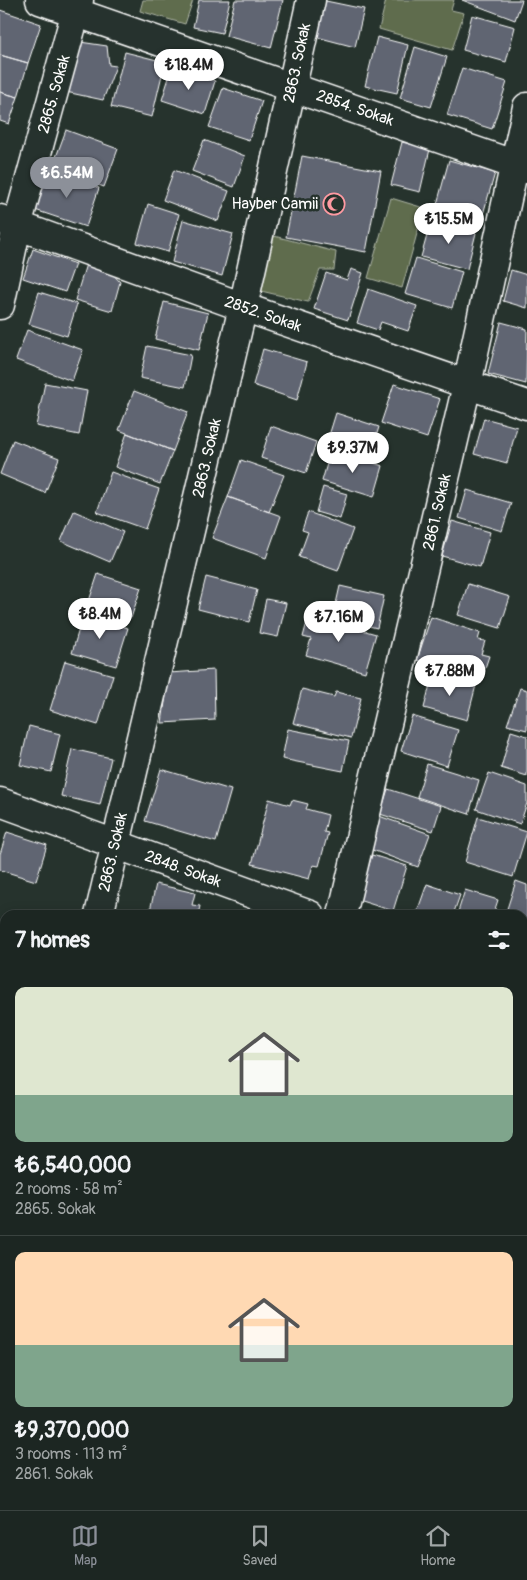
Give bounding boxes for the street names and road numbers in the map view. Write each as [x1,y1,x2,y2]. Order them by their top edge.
street label: 2863. Sokak [279,21,315,105]
street label: 2865. Sokak [33,52,75,136]
street label: 2854. Sokak [314,85,397,131]
street label: 2852. Sokak [222,291,305,337]
street label: 2863. Sokak [188,416,226,500]
street label: 2861. Sokak [418,471,456,552]
street label: 2863. Sokak [94,810,132,894]
street label: 2848. Sokak [142,846,224,892]

